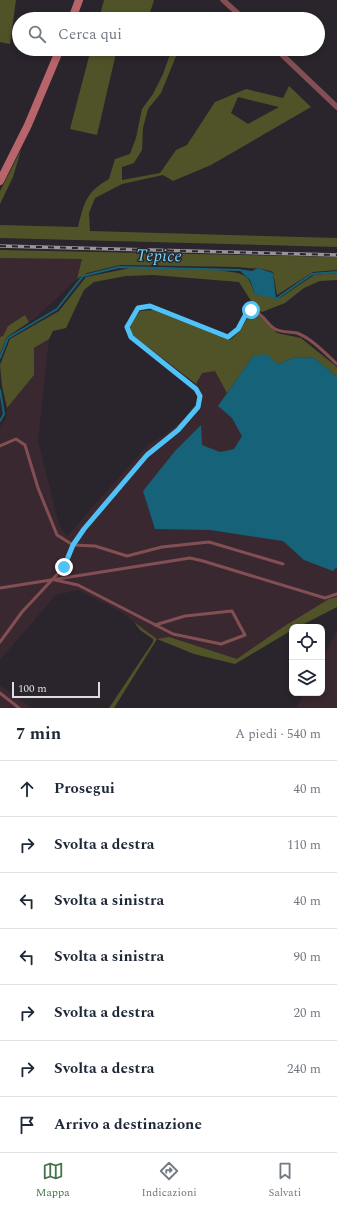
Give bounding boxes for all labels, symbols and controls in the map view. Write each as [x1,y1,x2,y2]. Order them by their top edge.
search box [12,12,325,56]
icon: search [26,23,48,45]
text: Cerca qui [58,23,122,46]
water label: Tepice [136,243,182,269]
route start [242,301,260,319]
route end [55,558,73,576]
map controls [289,624,325,696]
button: locate [289,624,325,660]
button: layers [289,660,325,696]
scale bar [12,680,100,699]
text: 100 m [18,680,47,697]
text: 7 min [16,721,61,747]
text: A piedi · 540 m [235,724,321,744]
text: Prosegui [54,777,115,800]
icon: ahead [16,778,38,800]
text: 40 m [294,779,321,799]
text: Svolta a destra [54,833,155,856]
icon: right [16,834,38,856]
text: 110 m [287,835,321,855]
text: Svolta a sinistra [54,889,164,912]
icon: left [16,890,38,912]
text: 40 m [294,891,321,911]
text: Svolta a sinistra [54,945,164,968]
icon: left [16,946,38,968]
text: 90 m [294,947,321,967]
text: Svolta a destra [54,1001,155,1024]
icon: right [16,1002,38,1024]
text: 20 m [294,1003,321,1023]
text: Svolta a destra [54,1057,155,1080]
icon: right [16,1058,38,1080]
text: 240 m [287,1059,321,1079]
text: Arrivo a destinazione [54,1113,202,1136]
icon: arrive [16,1114,38,1136]
tab: Mappa [36,1160,70,1201]
tab: Indicazioni [141,1160,197,1201]
tab: Salvati [268,1160,301,1201]

